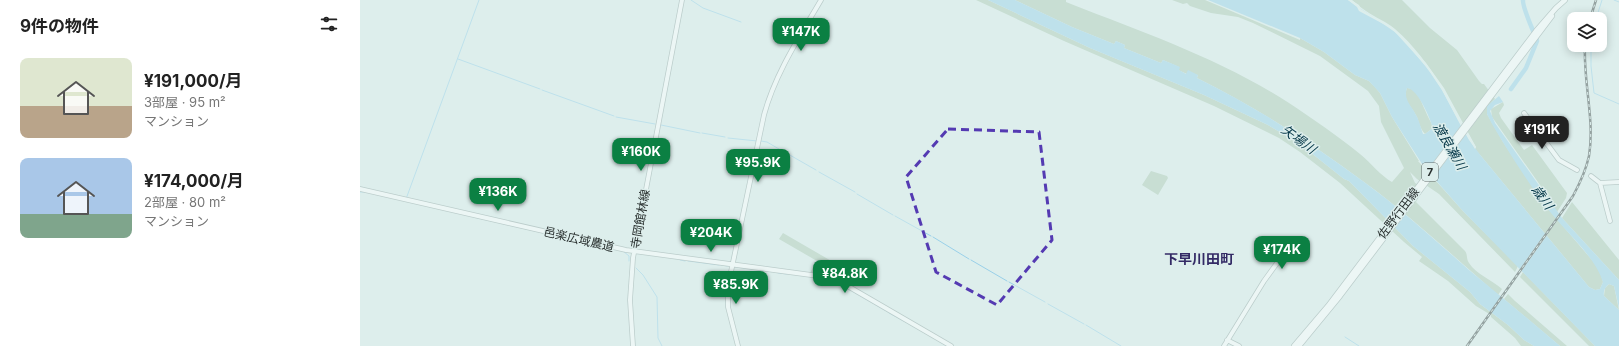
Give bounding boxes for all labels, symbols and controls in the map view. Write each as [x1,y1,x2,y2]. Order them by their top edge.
map controls [1567,12,1607,52]
button: layers [1567,12,1607,52]
icon: filters [318,13,340,35]
text: 9件の物件 [20,16,99,36]
pin: ¥147K [773,18,829,52]
text: ¥147K [782,23,820,39]
text: ¥191,000/月 [144,71,243,91]
icon: home [52,74,100,122]
text: 3部屋 · 95 m² [144,94,226,110]
text: マンション [144,113,209,129]
pin: ¥191K [1514,116,1570,150]
water label: 渡良瀬川 [1430,119,1471,174]
water label: 矢場川 [1279,121,1321,158]
text: ¥191K [1524,121,1560,137]
pin: ¥160K [613,138,669,172]
text: ¥160K [621,143,661,159]
pin: ¥95.9K [725,149,791,183]
text: ¥95.9K [735,154,781,170]
road number: 7 [1422,163,1438,181]
text: ¥174,000/月 [144,171,244,191]
icon: home [52,174,100,222]
pin: ¥136K [470,178,526,212]
water label: 歳川 [1529,182,1558,214]
text: ¥136K [478,183,518,199]
street label: 佐野行田線 [1374,185,1422,241]
street label: 寺岡館林線 [627,188,653,250]
text: 2部屋 · 80 m² [144,194,226,210]
text: マンション [144,213,209,229]
pin: ¥204K [683,219,739,253]
street label: 邑楽広域農道 [542,224,616,254]
text: ¥204K [690,224,732,240]
pin: ¥174K [1254,236,1310,270]
text: ¥174K [1263,241,1301,257]
district label: 下早川田町 [1164,250,1234,267]
pin: ¥84.8K [812,260,878,294]
text: ¥84.8K [822,265,868,281]
pin: ¥85.9K [703,271,769,305]
text: ¥85.9K [713,276,759,292]

